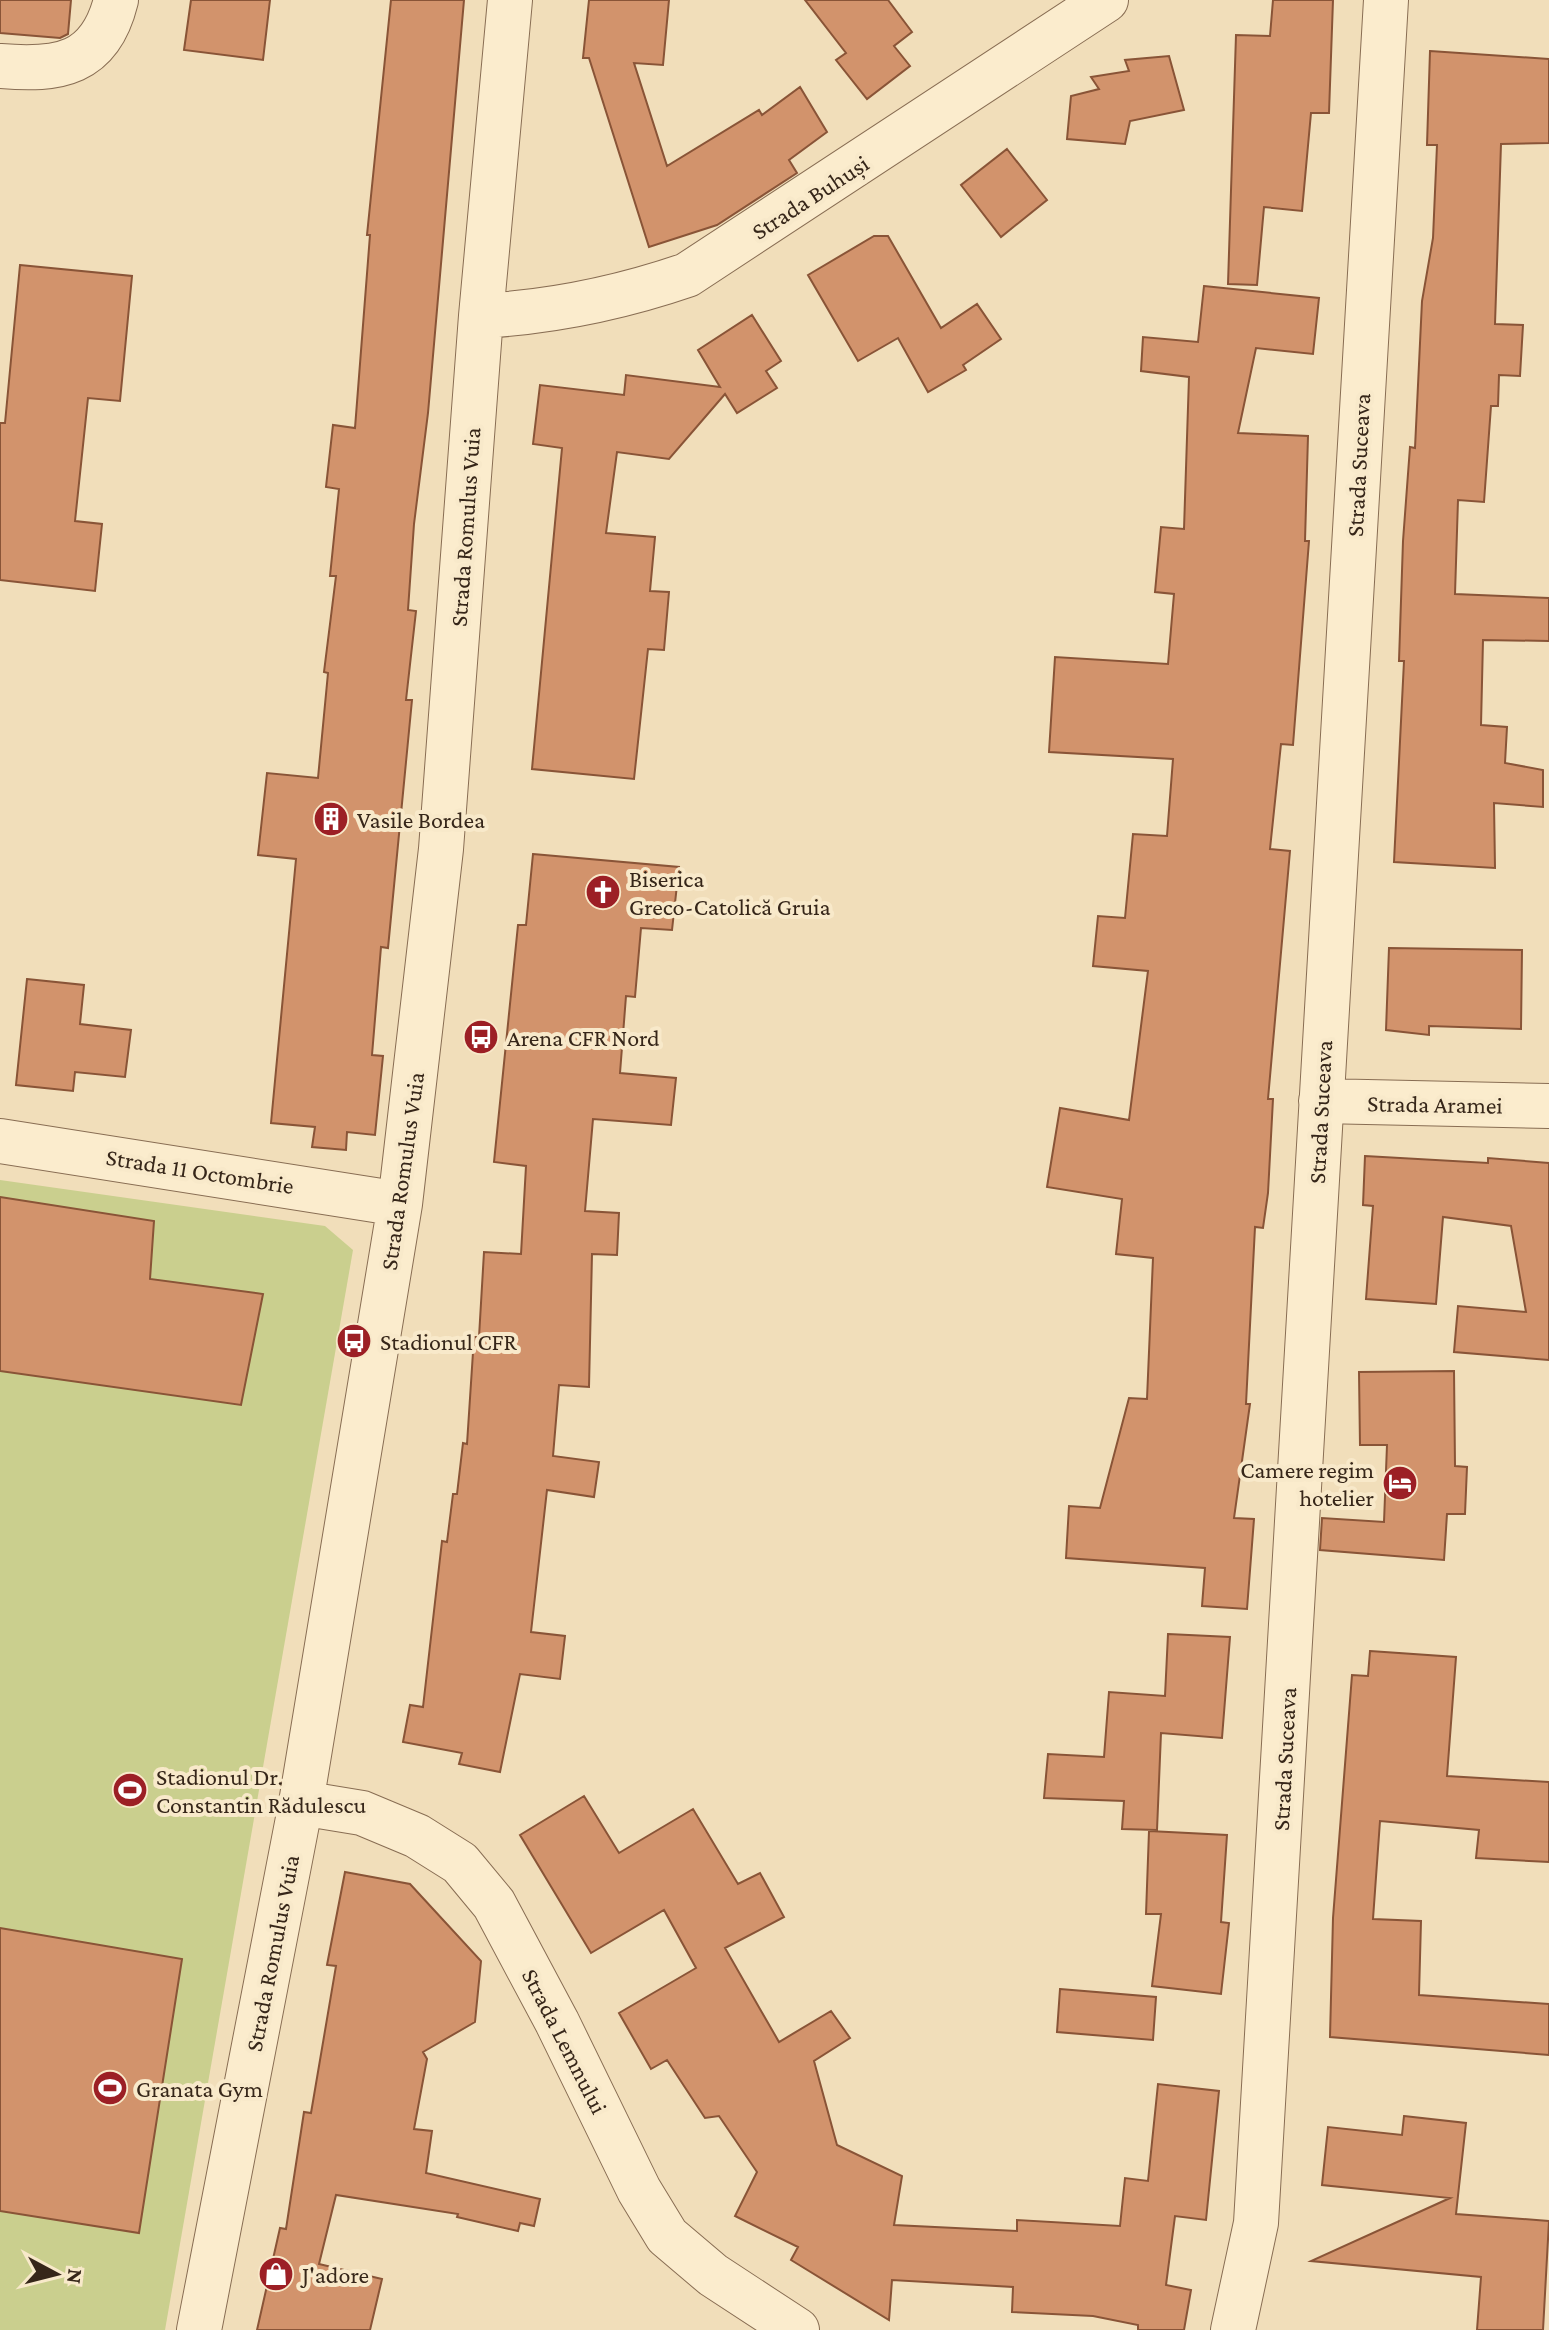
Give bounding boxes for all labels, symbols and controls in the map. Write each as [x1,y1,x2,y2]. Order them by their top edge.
street label: Strada Buhuși [747,149,875,246]
street label: Strada Suceava [1341,392,1375,538]
street label: Strada Romulus Vuia [445,426,485,628]
building icon: Vasile Bordea [312,800,350,838]
place label: Vasile Bordea [357,806,485,833]
place label: Biserica Greco-Catolică Gruia [629,865,831,920]
church icon: Biserica Greco-Catolică Gruia [584,873,622,911]
bus stop icon: Arena CFR Nord [462,1018,500,1056]
place label: Arena CFR Nord [507,1024,660,1051]
street label: Strada Suceava [1303,1039,1337,1185]
street label: Strada Romulus Vuia [375,1070,429,1272]
street label: Strada Aramei [1367,1089,1503,1119]
street label: Strada 11 Octombrie [104,1143,296,1199]
bus stop icon: Stadionul CFR [335,1322,373,1360]
place label: Stadionul CFR [380,1328,517,1355]
place label: Camere regim hotelier [1240,1456,1374,1511]
hotel icon: Camere regim hotelier [1381,1464,1419,1502]
street label: Strada Suceava [1267,1686,1301,1832]
place label: Stadionul Dr. Constantin Rădulescu [156,1763,367,1818]
sports icon: Stadionul Dr. Constantin Rădulescu [111,1771,149,1809]
street label: Strada Romulus Vuia [240,1852,304,2054]
street label: Strada Lemnului [517,1964,613,2118]
sports icon: Granata Gym [91,2069,129,2107]
place label: Granata Gym [136,2075,263,2102]
north arrow [16,2234,96,2314]
shop icon: J'adore [257,2255,295,2293]
place label: J'adore [300,2261,369,2288]
text: N [62,2267,89,2285]

